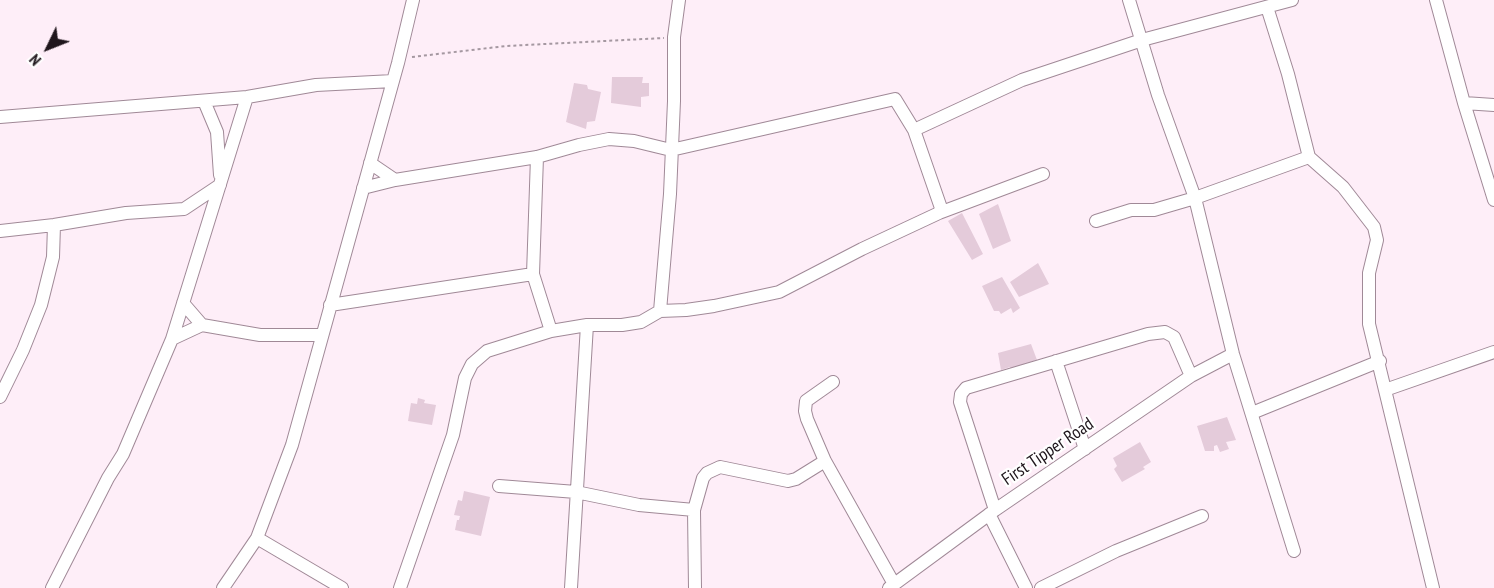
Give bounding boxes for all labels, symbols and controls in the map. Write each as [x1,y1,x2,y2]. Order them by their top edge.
north arrow [18,18,78,78]
text: N [25,50,45,70]
street label: First Tipper Road [998,414,1098,490]

